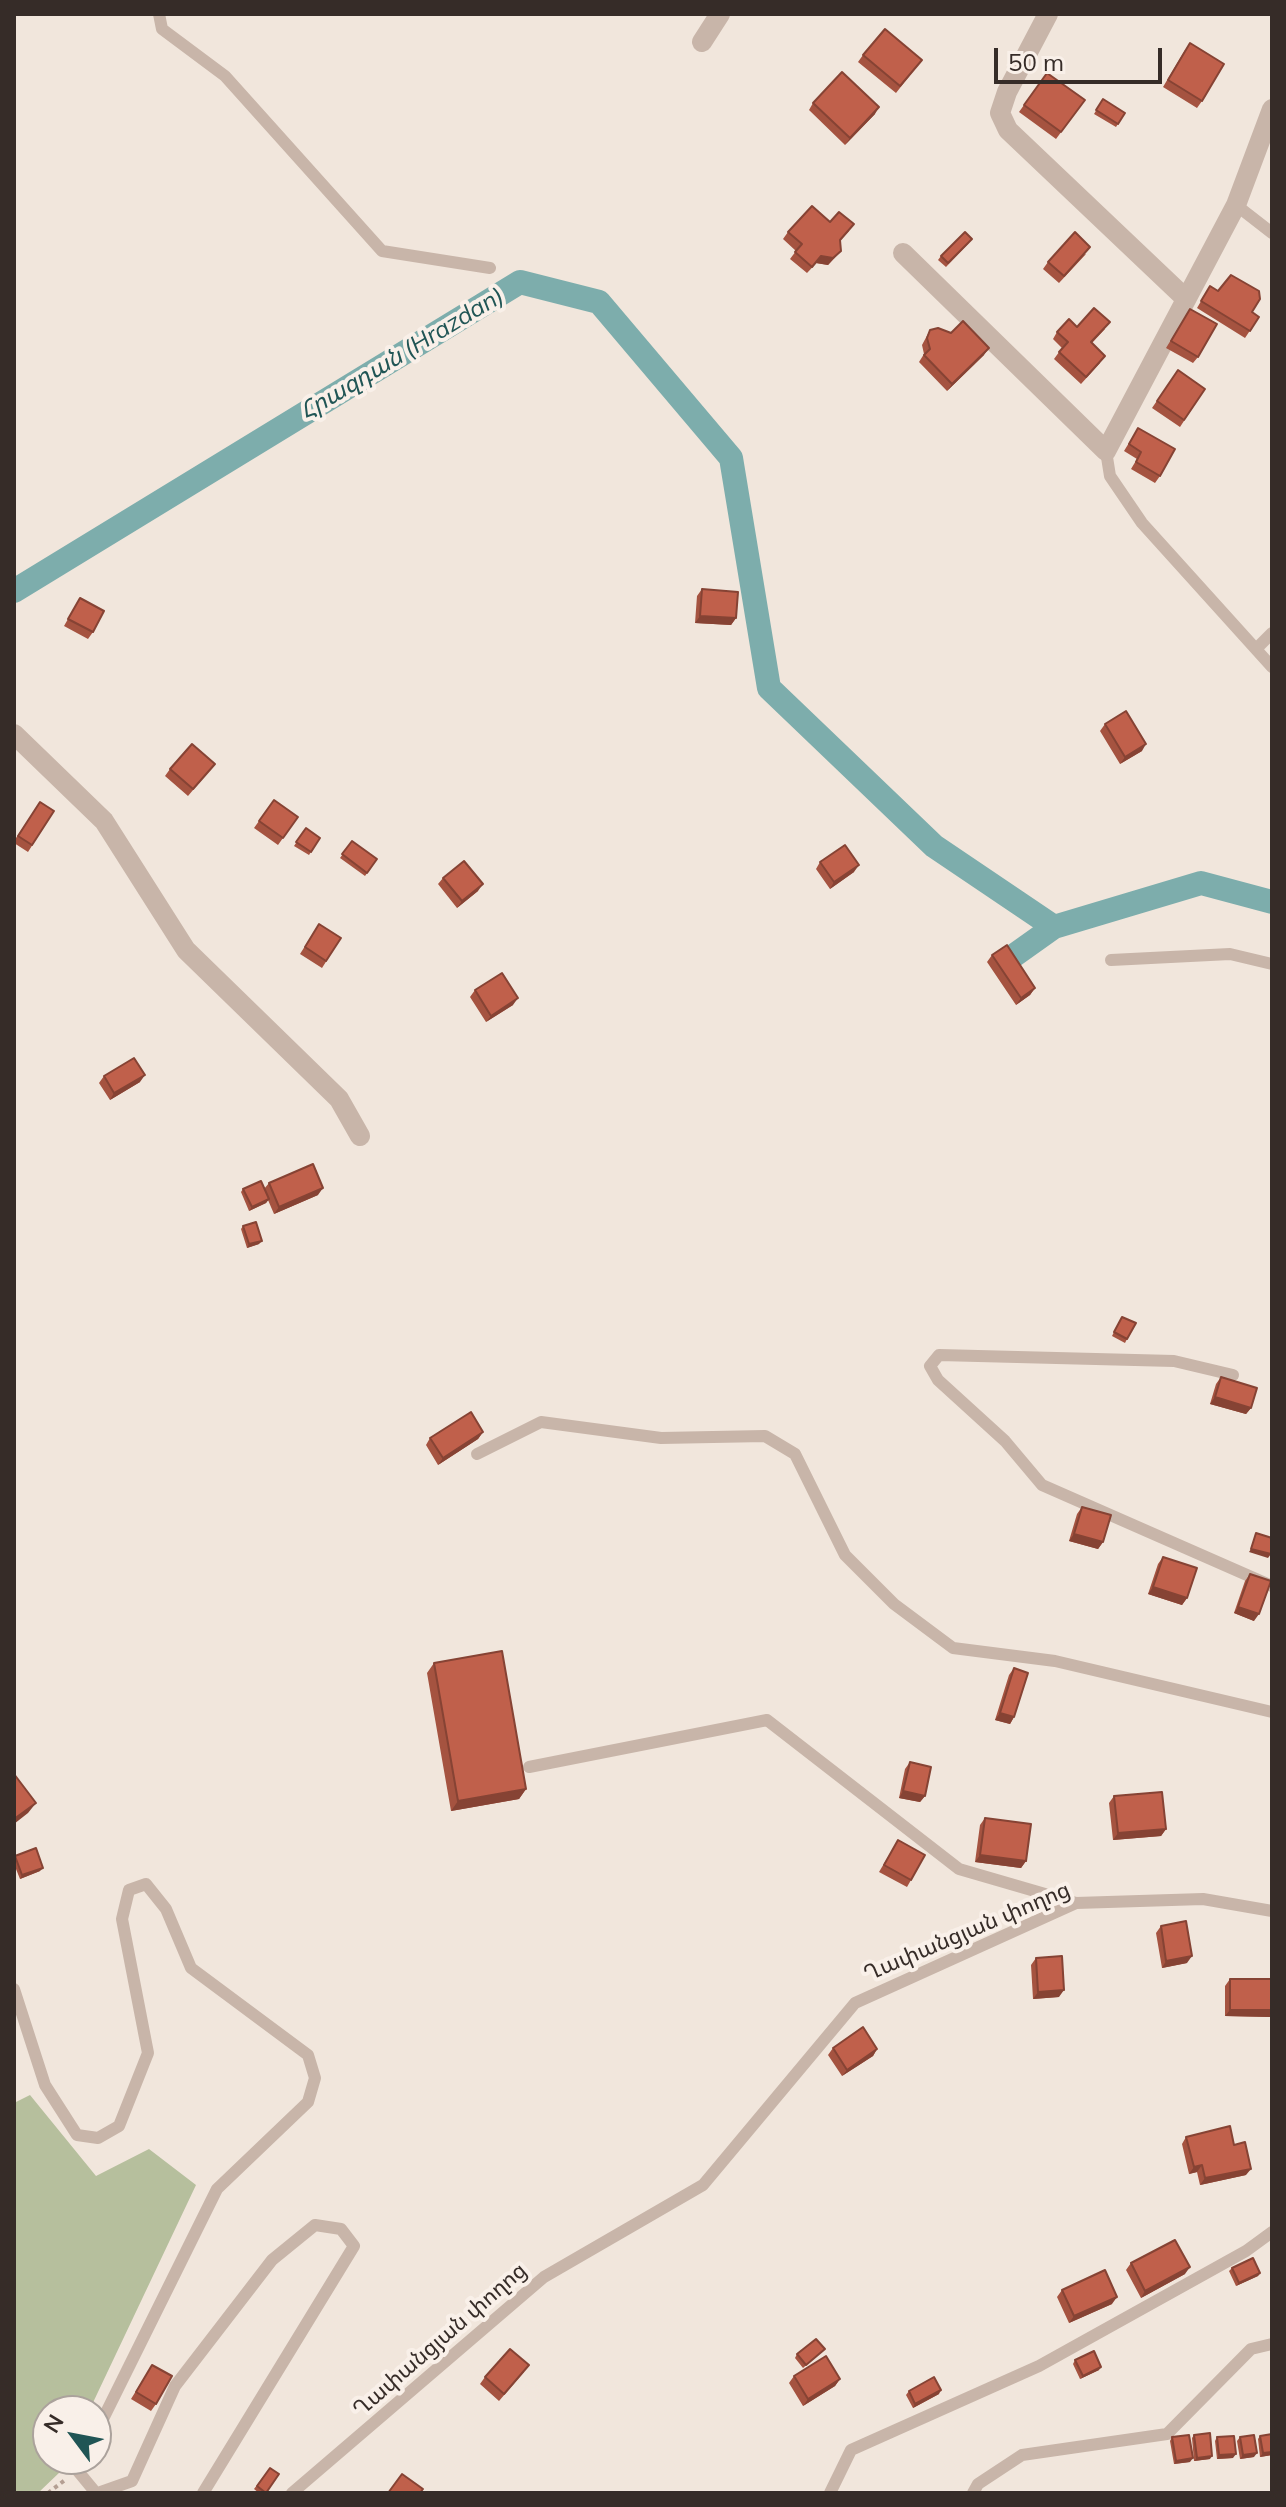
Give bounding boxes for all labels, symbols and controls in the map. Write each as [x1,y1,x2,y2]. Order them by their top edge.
scale bar [998,32,1166,82]
text: 50 m [1008,47,1064,77]
water label: Հրազդան (Hrazdan) [295,282,509,426]
street label: Ղափանցյան փողոց [860,1877,1074,1987]
street label: Ղափանցյան փողոց [348,2257,532,2423]
north arrow [32,2395,112,2475]
text: N [37,2409,70,2438]

